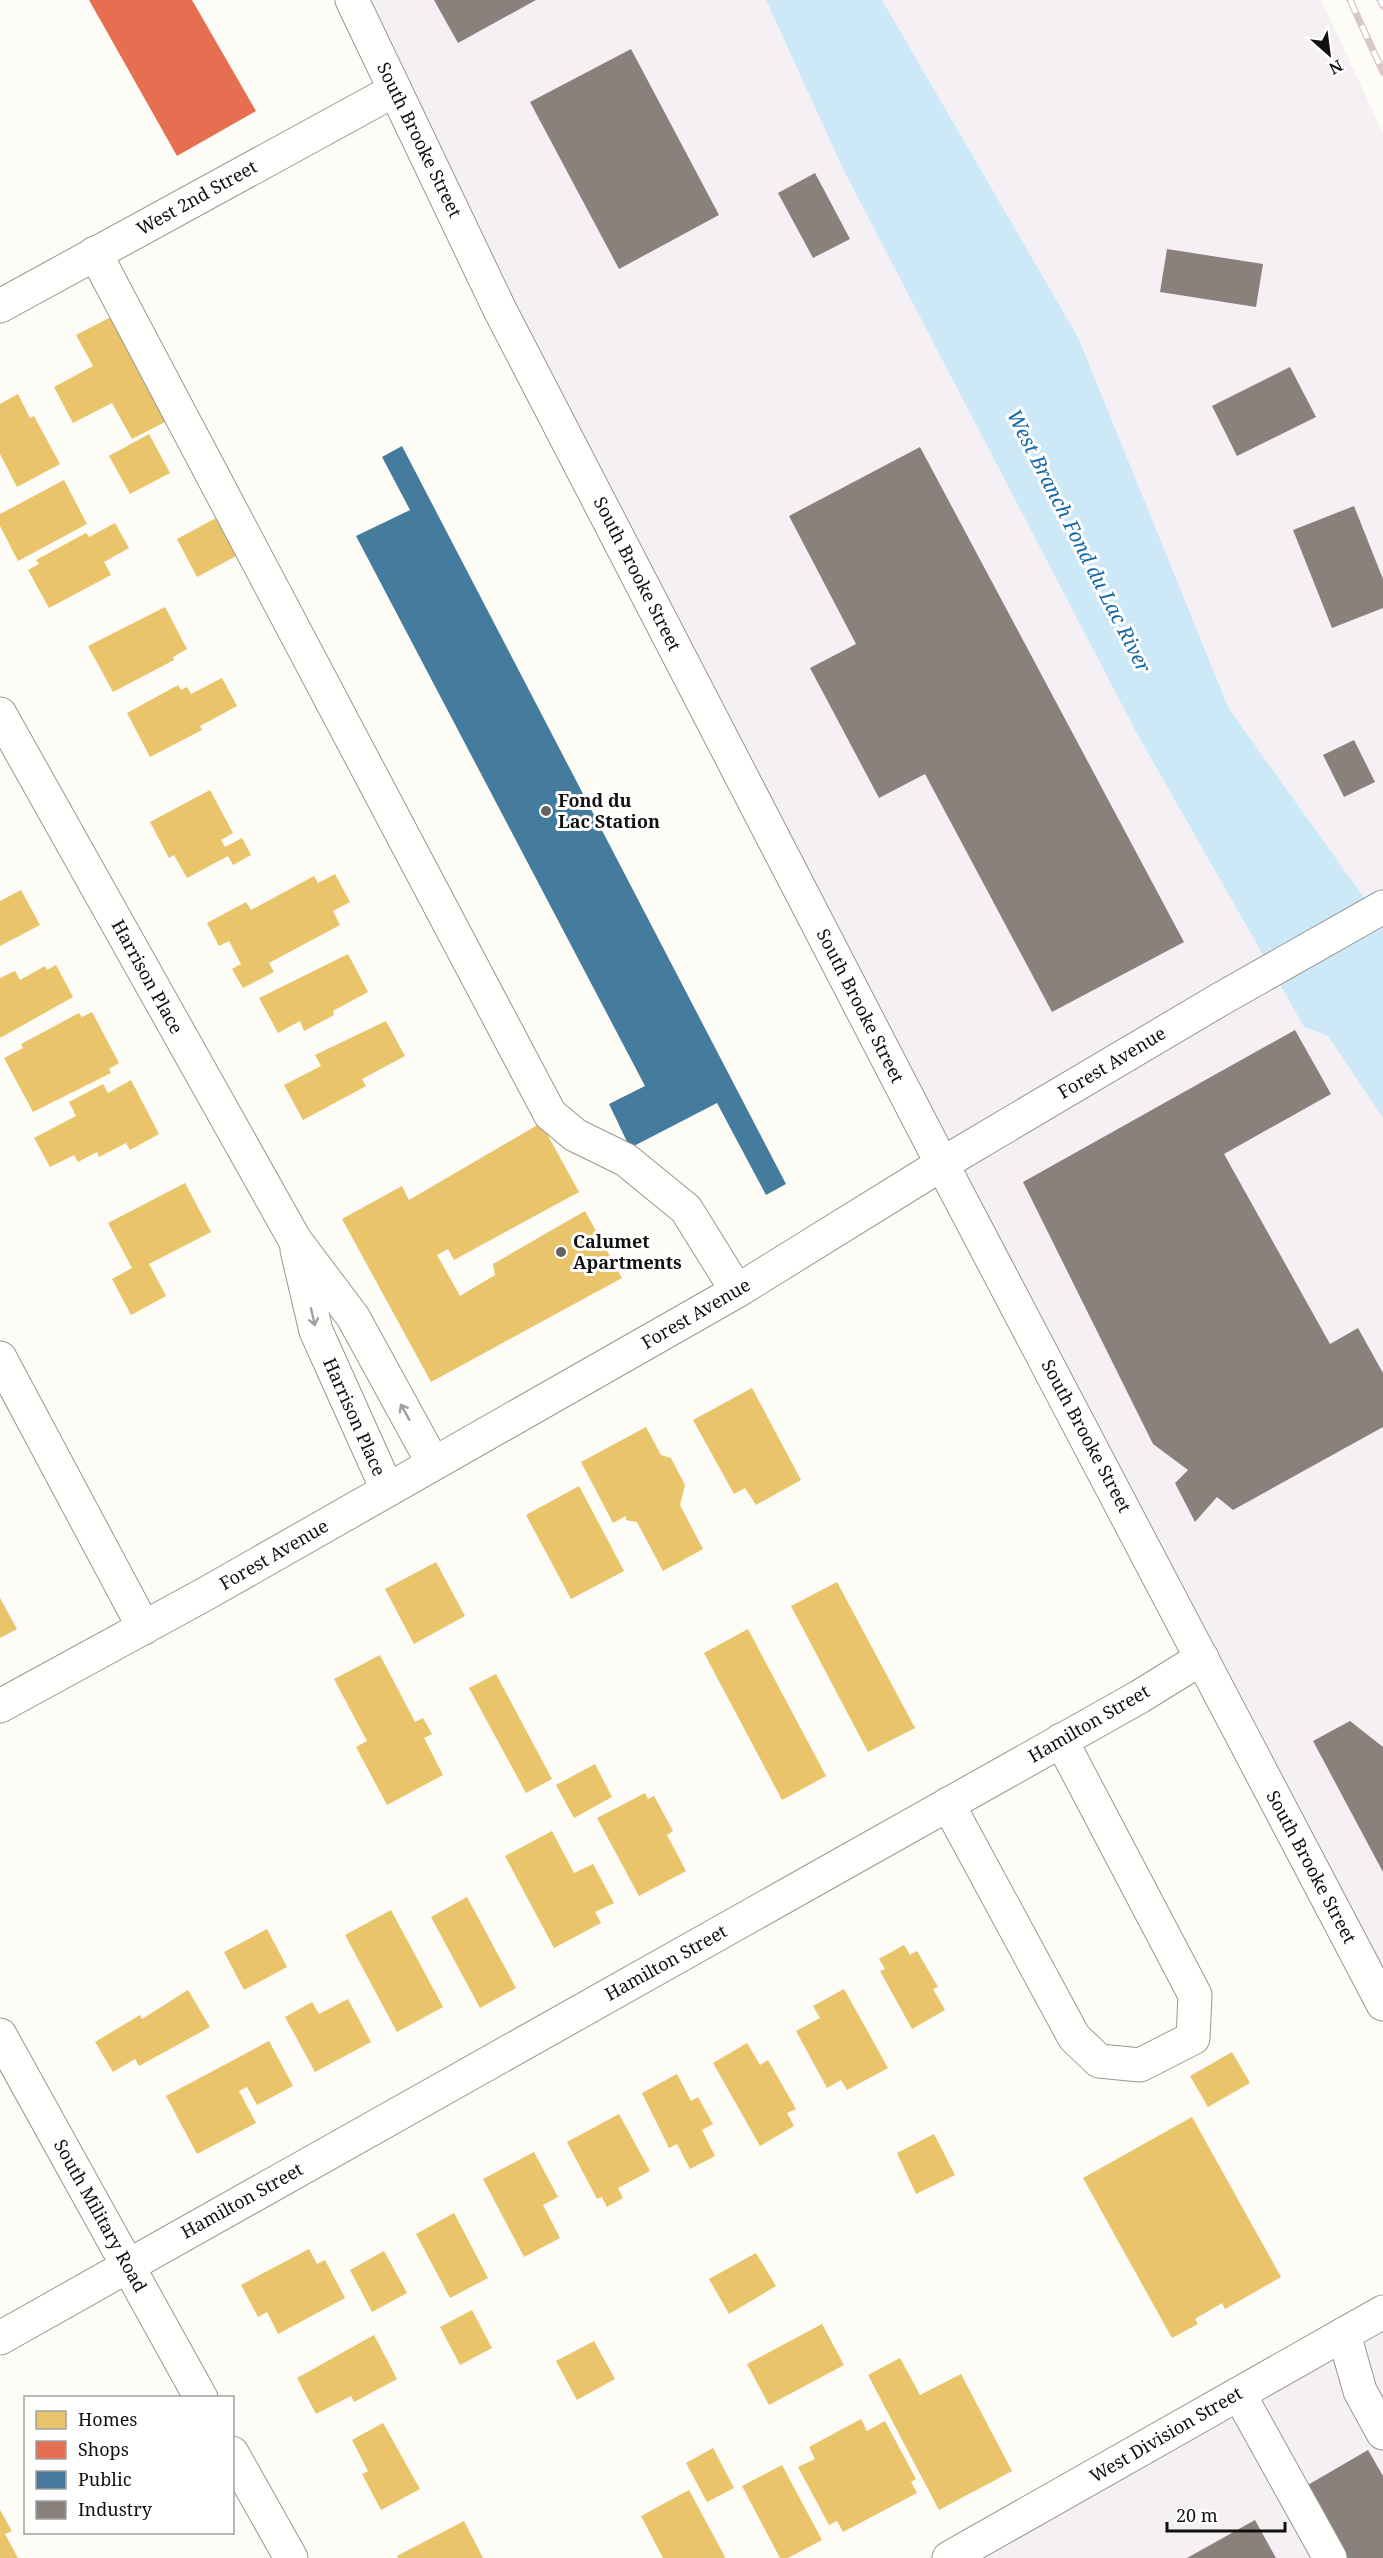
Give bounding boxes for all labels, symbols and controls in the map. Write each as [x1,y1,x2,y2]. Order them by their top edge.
north arrow [1299,24,1359,84]
text: N [1325,55,1347,80]
street label: South Brooke Street [372,58,468,221]
street label: West 2nd Street [132,154,261,240]
water label: West Branch Fond du Lac River [1001,404,1158,678]
street label: South Brooke Street [589,492,687,655]
place label: Fond du Lac Station [558,788,660,833]
marker: Fond du Lac Station [539,804,553,818]
street label: Harrison Place [107,915,189,1038]
street label: South Brooke Street [812,924,910,1087]
street label: Forest Avenue [1053,1020,1170,1104]
place label: Calumet Apartments [573,1229,682,1274]
marker: Calumet Apartments [554,1245,568,1259]
street label: Forest Avenue [637,1272,754,1354]
one-way arrow [308,1307,319,1327]
street label: Harrison Place [318,1354,392,1479]
street label: South Brooke Street [1036,1355,1137,1516]
one-way arrow [399,1403,410,1421]
street label: Forest Avenue [215,1513,332,1595]
street label: Hamilton Street [1024,1679,1153,1768]
street label: South Brooke Street [1261,1786,1362,1947]
street label: Hamilton Street [600,1919,731,2006]
street label: South Military Road [49,2135,153,2296]
street label: Hamilton Street [176,2157,307,2244]
street label: West Division Street [1085,2381,1246,2488]
legend [24,2396,234,2534]
text: Homes [78,2407,137,2431]
text: Shops [78,2437,129,2461]
text: Public [78,2467,132,2491]
scale bar [1167,2495,1286,2533]
text: Industry [78,2497,153,2521]
text: 20 m [1176,2503,1218,2527]

